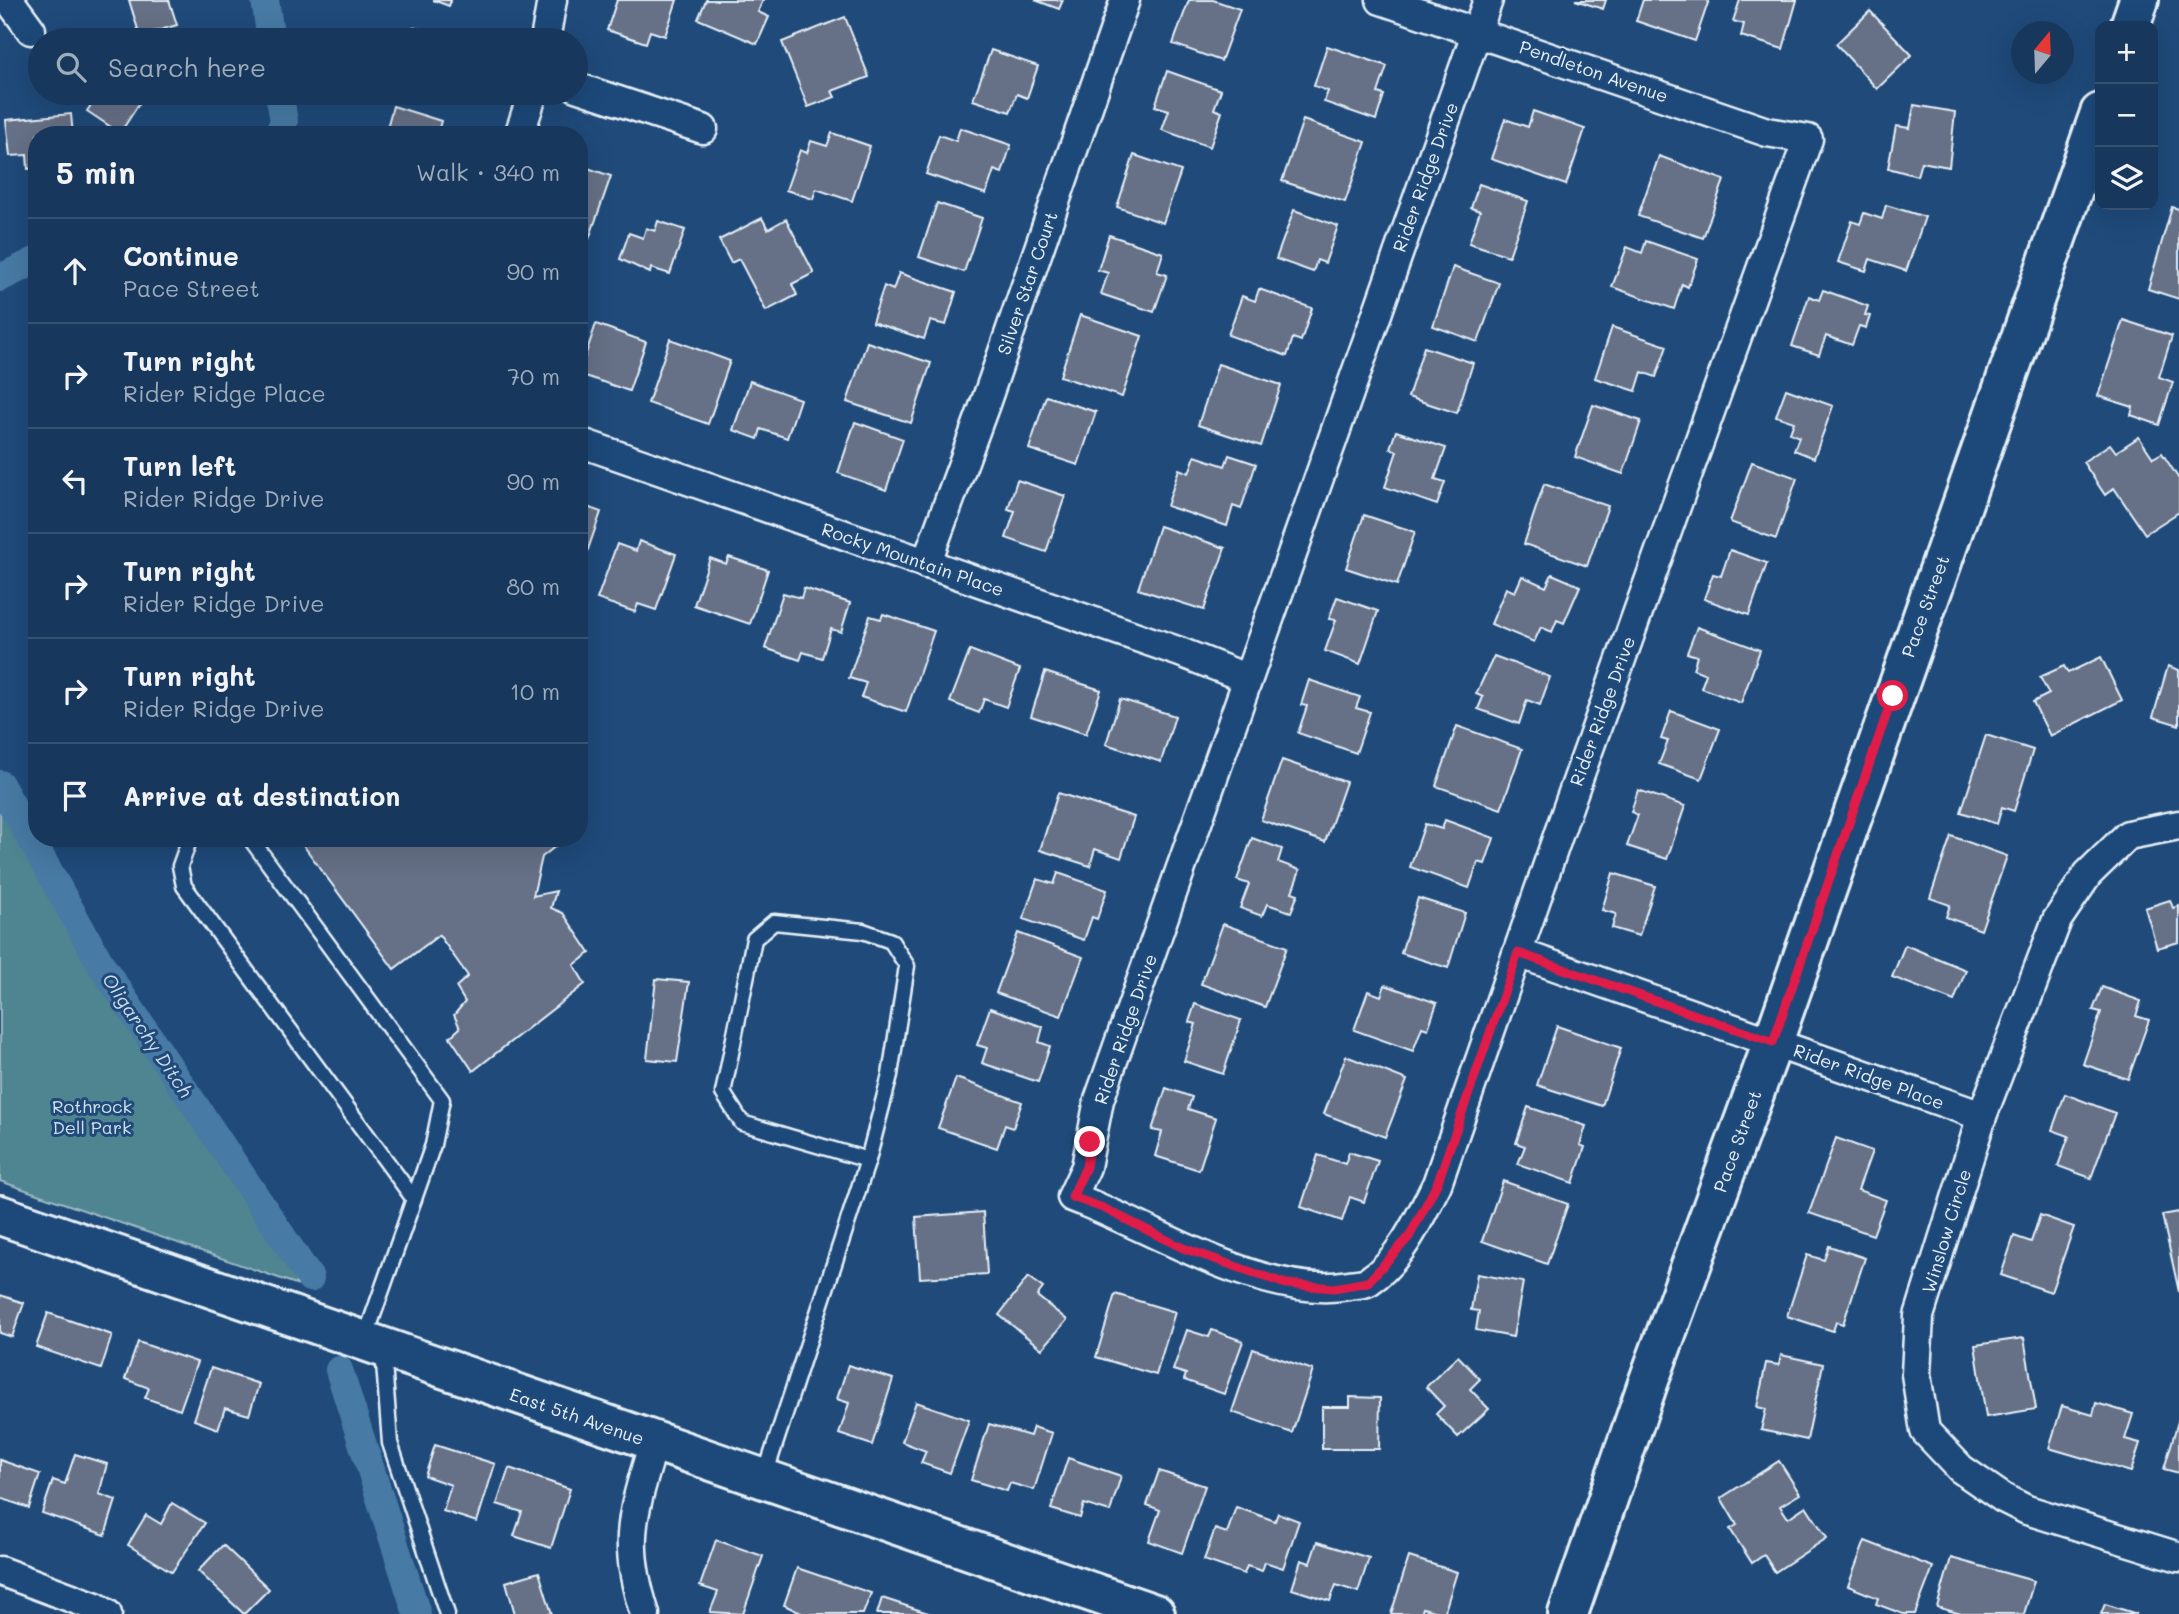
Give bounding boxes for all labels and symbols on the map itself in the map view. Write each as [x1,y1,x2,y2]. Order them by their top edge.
north arrow [2011,21,2074,84]
street label: Pendleton Avenue [1516,34,1672,108]
street label: Rider Ridge Drive [1387,99,1463,255]
street label: Silver Star Court [991,208,1063,358]
street label: Rocky Mountain Place [819,517,1007,601]
street label: Pace Street [1895,552,1955,660]
street label: Rider Ridge Drive [1564,633,1640,789]
route start [1877,680,1908,711]
street label: Rider Ridge Drive [1088,951,1162,1107]
water label: Oligarchy Ditch [97,968,199,1102]
street label: Rider Ridge Place [1790,1038,1948,1114]
street label: Pace Street [1707,1087,1767,1195]
park label: Rothrock Dell Park [52,1094,132,1139]
route end [1074,1126,1105,1157]
street label: Winslow Circle [1916,1166,1976,1296]
street label: East 5th Avenue [507,1382,647,1450]

